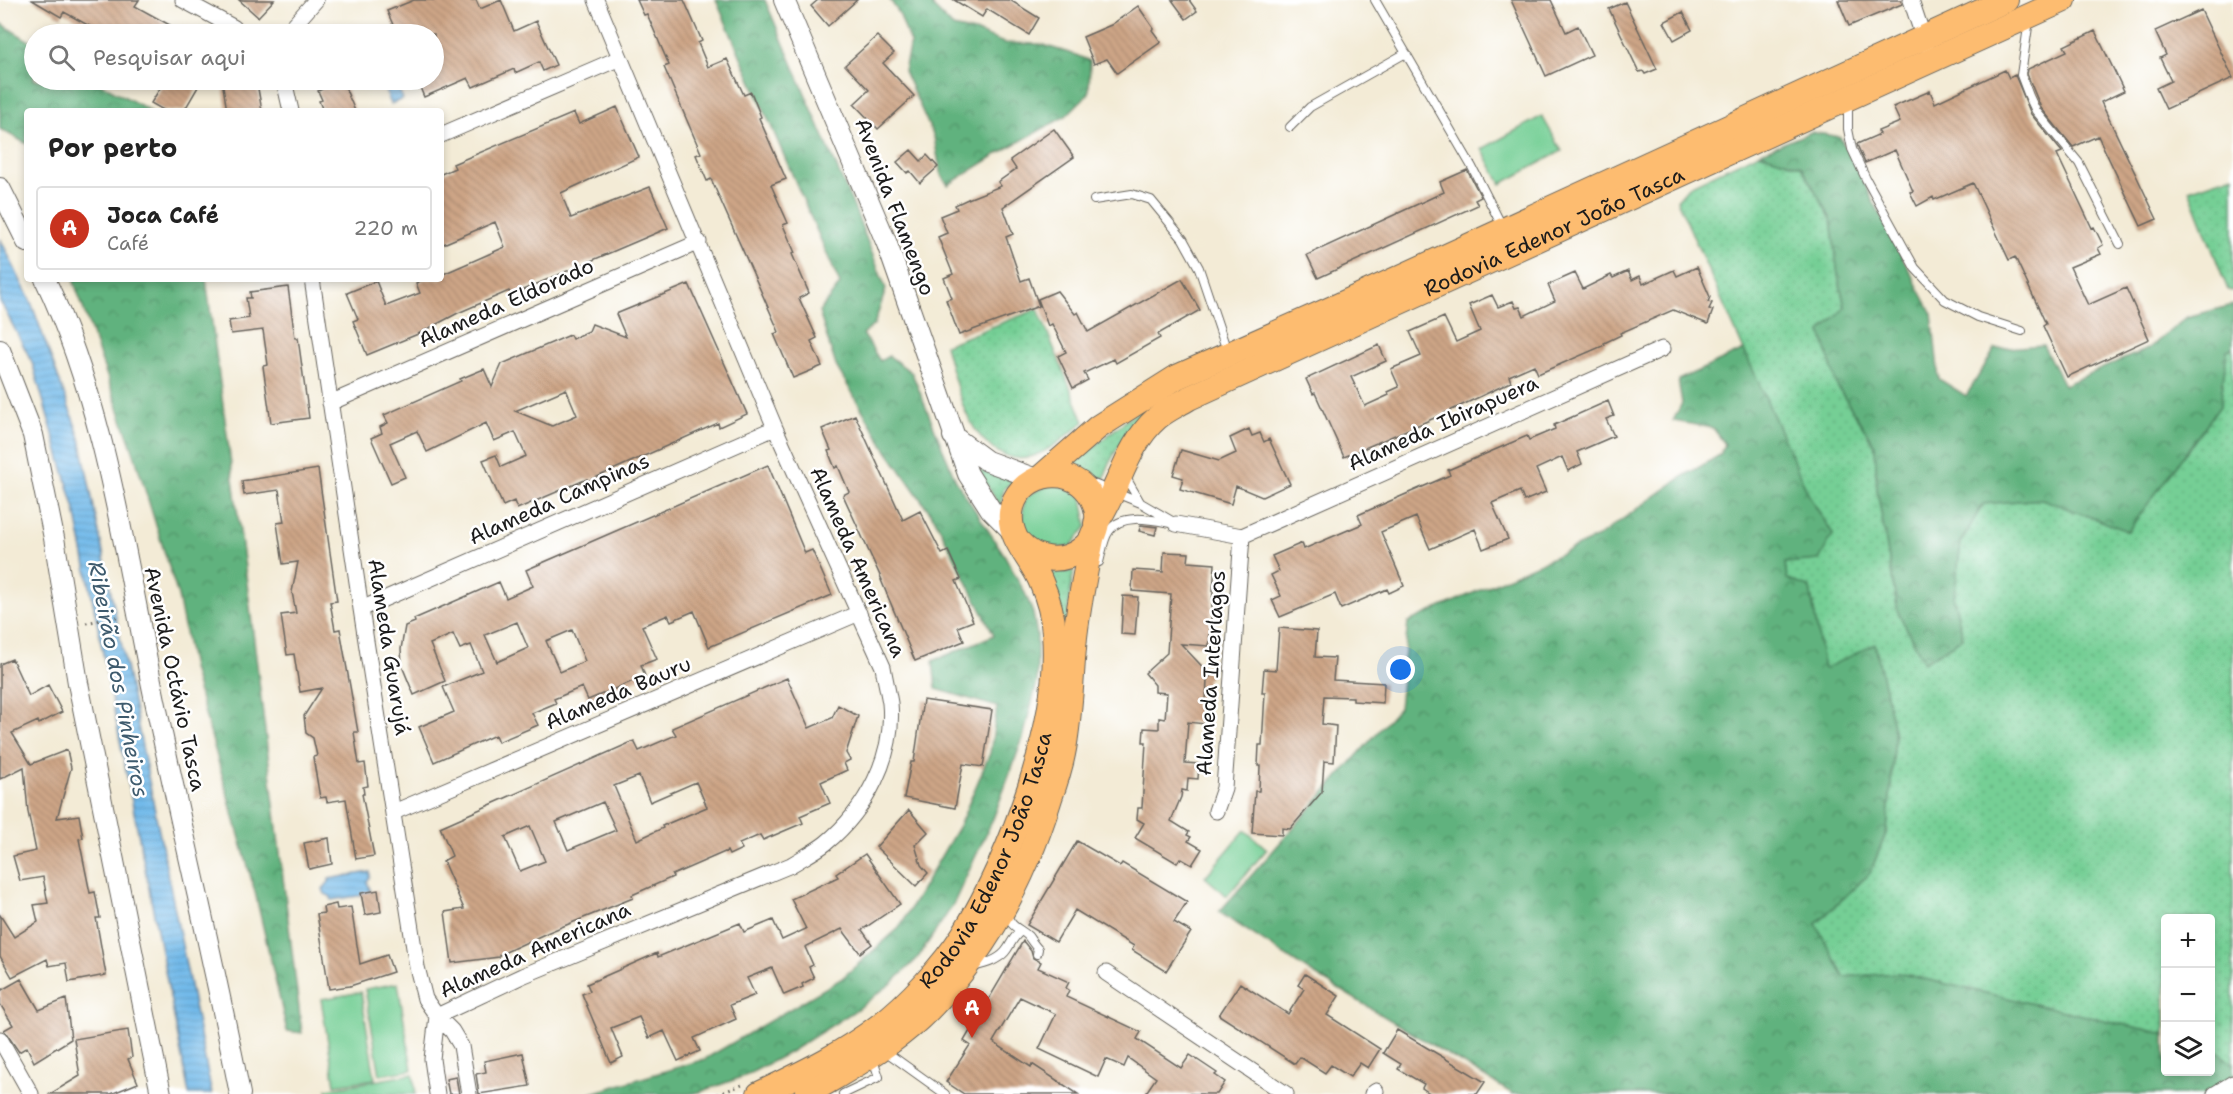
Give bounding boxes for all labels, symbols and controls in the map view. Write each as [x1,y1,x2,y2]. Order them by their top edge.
search box [24,24,444,90]
icon: search [45,41,78,74]
text: Pesquisar aqui [93,43,246,72]
street label: Avenida Flamengo [848,114,942,300]
text: Por perto [48,130,177,165]
street label: Rodovia Edenor João Tasca [1419,161,1689,303]
text: Joca Café [107,201,219,230]
text: A [62,215,77,241]
text: 220 m [354,215,418,241]
text: Café [107,230,149,256]
street label: Alameda Eldorado [414,252,598,354]
street label: Alameda Ibirapuera [1343,368,1543,478]
street label: Alameda Campinas [464,447,654,551]
street label: Alameda Americana [803,462,913,662]
street label: Alameda Guarujá [361,557,417,737]
water label: Ribeirão dos Pinheiros [81,558,156,800]
street label: Avenida Octávio Tasca [138,564,212,794]
street label: Alameda Interlagos [1190,570,1232,776]
street label: Alameda Bauru [541,650,695,736]
your location [1386,655,1415,684]
street label: Rodovia Edenor João Tasca [913,729,1058,995]
street label: Alameda Americana [435,895,635,1005]
map controls [2161,914,2215,1076]
button: + [2161,914,2215,968]
button: − [2161,968,2215,1022]
pin: A [952,988,992,1038]
button: layers [2161,1022,2215,1076]

